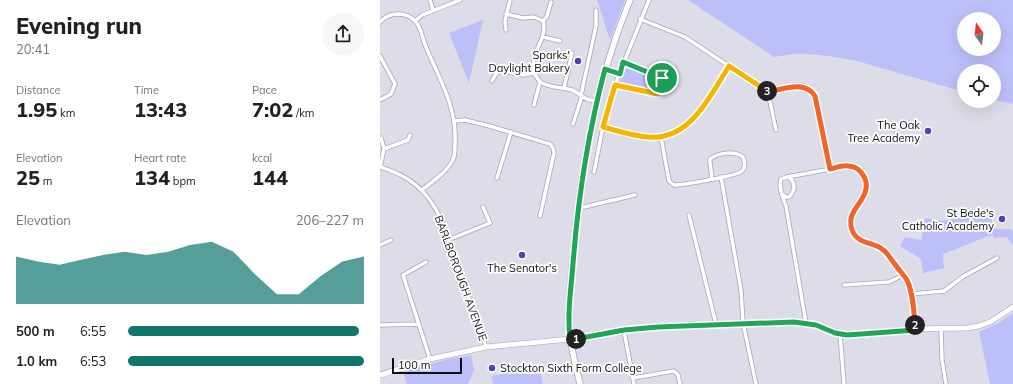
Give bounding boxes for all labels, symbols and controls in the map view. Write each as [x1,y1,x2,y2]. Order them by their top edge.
text: Evening run [16,12,142,40]
north arrow [957,12,1001,56]
map controls [957,12,1001,108]
button: share [322,13,364,55]
text: 20:41 [16,41,50,57]
place label: Sparks' Daylight Bakery [489,48,570,75]
marker: Sparks' Daylight Bakery [573,56,583,66]
pin [645,61,679,95]
button: locate [957,64,1001,108]
icon: arrive [651,67,673,89]
pin: 3 [757,81,777,101]
text: Distance [16,83,60,97]
text: Time [134,83,159,97]
text: Pace [252,83,277,97]
text: 3 [764,84,770,98]
text: 1.95 [16,97,57,122]
text: 13:43 [134,97,187,122]
text: 7:02 [252,97,293,122]
text: km [57,106,75,120]
text: /km [293,106,315,120]
place label: The Oak Tree Academy [847,118,920,145]
marker: The Oak Tree Academy [923,126,933,136]
text: Elevation [16,151,63,165]
text: Heart rate [134,151,186,165]
text: kcal [252,151,272,165]
text: 25 [16,165,40,190]
text: 134 [134,165,170,190]
text: 144 [252,165,288,190]
text: m [40,174,53,188]
text: bpm [170,174,196,188]
place label: St Bede's Catholic Academy [902,206,994,233]
text: Elevation [16,212,71,228]
text: 206–227 m [296,212,364,228]
street label: BARLBOROUGH AVENUE [432,213,490,343]
marker: St Bede's Catholic Academy [997,214,1007,224]
marker: The Senator's [517,250,527,260]
place label: The Senator's [487,261,557,275]
pin: 2 [905,315,925,335]
text: 2 [912,318,918,332]
text: 500 m [16,323,55,339]
text: 6:55 [80,323,106,339]
pin: 1 [566,329,586,349]
text: 1 [573,332,579,346]
text: 1.0 km [16,353,57,369]
text: 6:53 [80,353,106,369]
scale bar [392,356,462,375]
text: 100 m [398,358,430,372]
place label: Stockton Sixth Form College [500,361,642,375]
marker: Stockton Sixth Form College [487,363,497,373]

